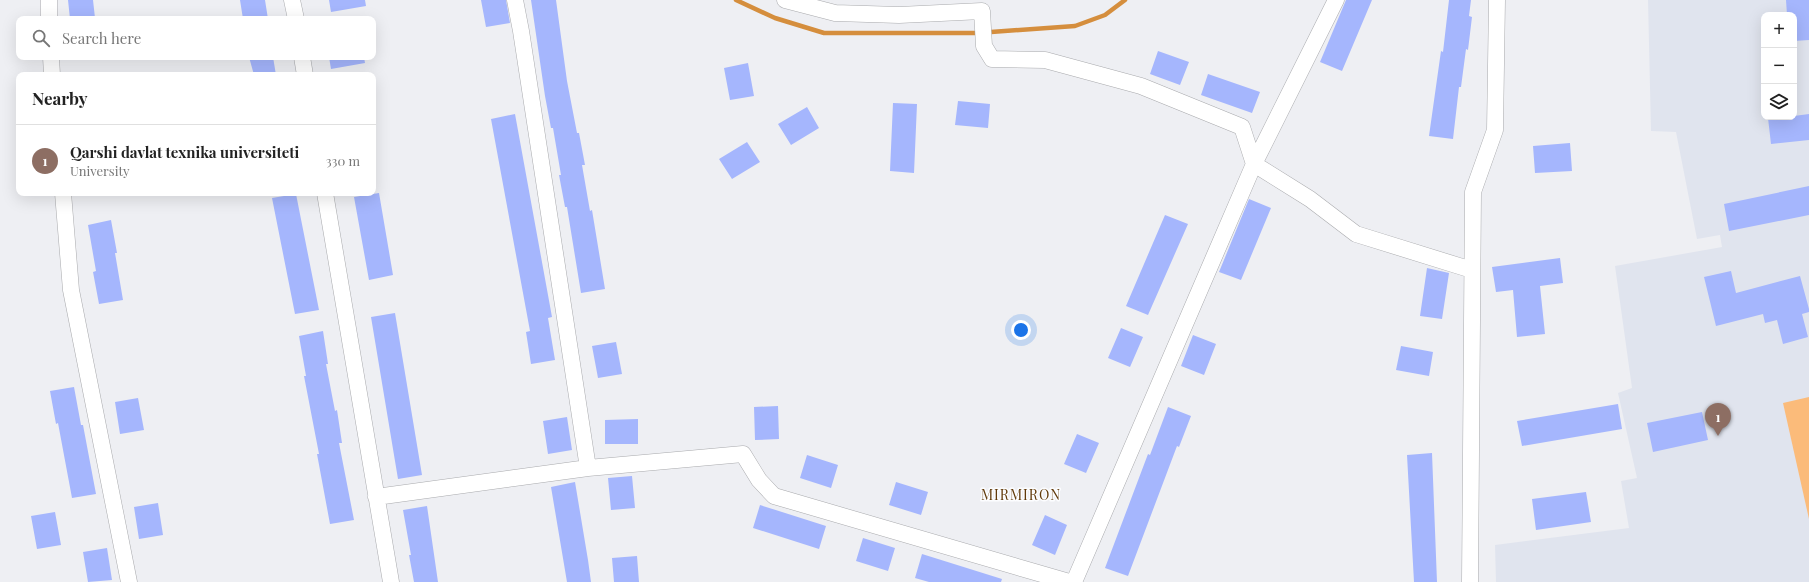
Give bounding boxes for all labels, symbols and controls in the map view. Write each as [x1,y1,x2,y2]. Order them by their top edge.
map controls [1761,12,1797,120]
button: + [1761,12,1797,48]
search box [16,16,376,60]
icon: search [30,27,52,49]
text: Search here [62,28,141,48]
button: − [1761,48,1797,84]
button: layers [1761,84,1797,120]
text: Nearby [32,87,87,109]
text: Qarshi davlat texnika universiteti [70,142,299,162]
text: 1 [43,152,47,169]
text: 330 m [326,152,360,169]
text: University [70,162,130,179]
your location [1011,320,1031,340]
pin: 1 [1705,403,1731,436]
district label: MIRMIRON [981,485,1061,504]

